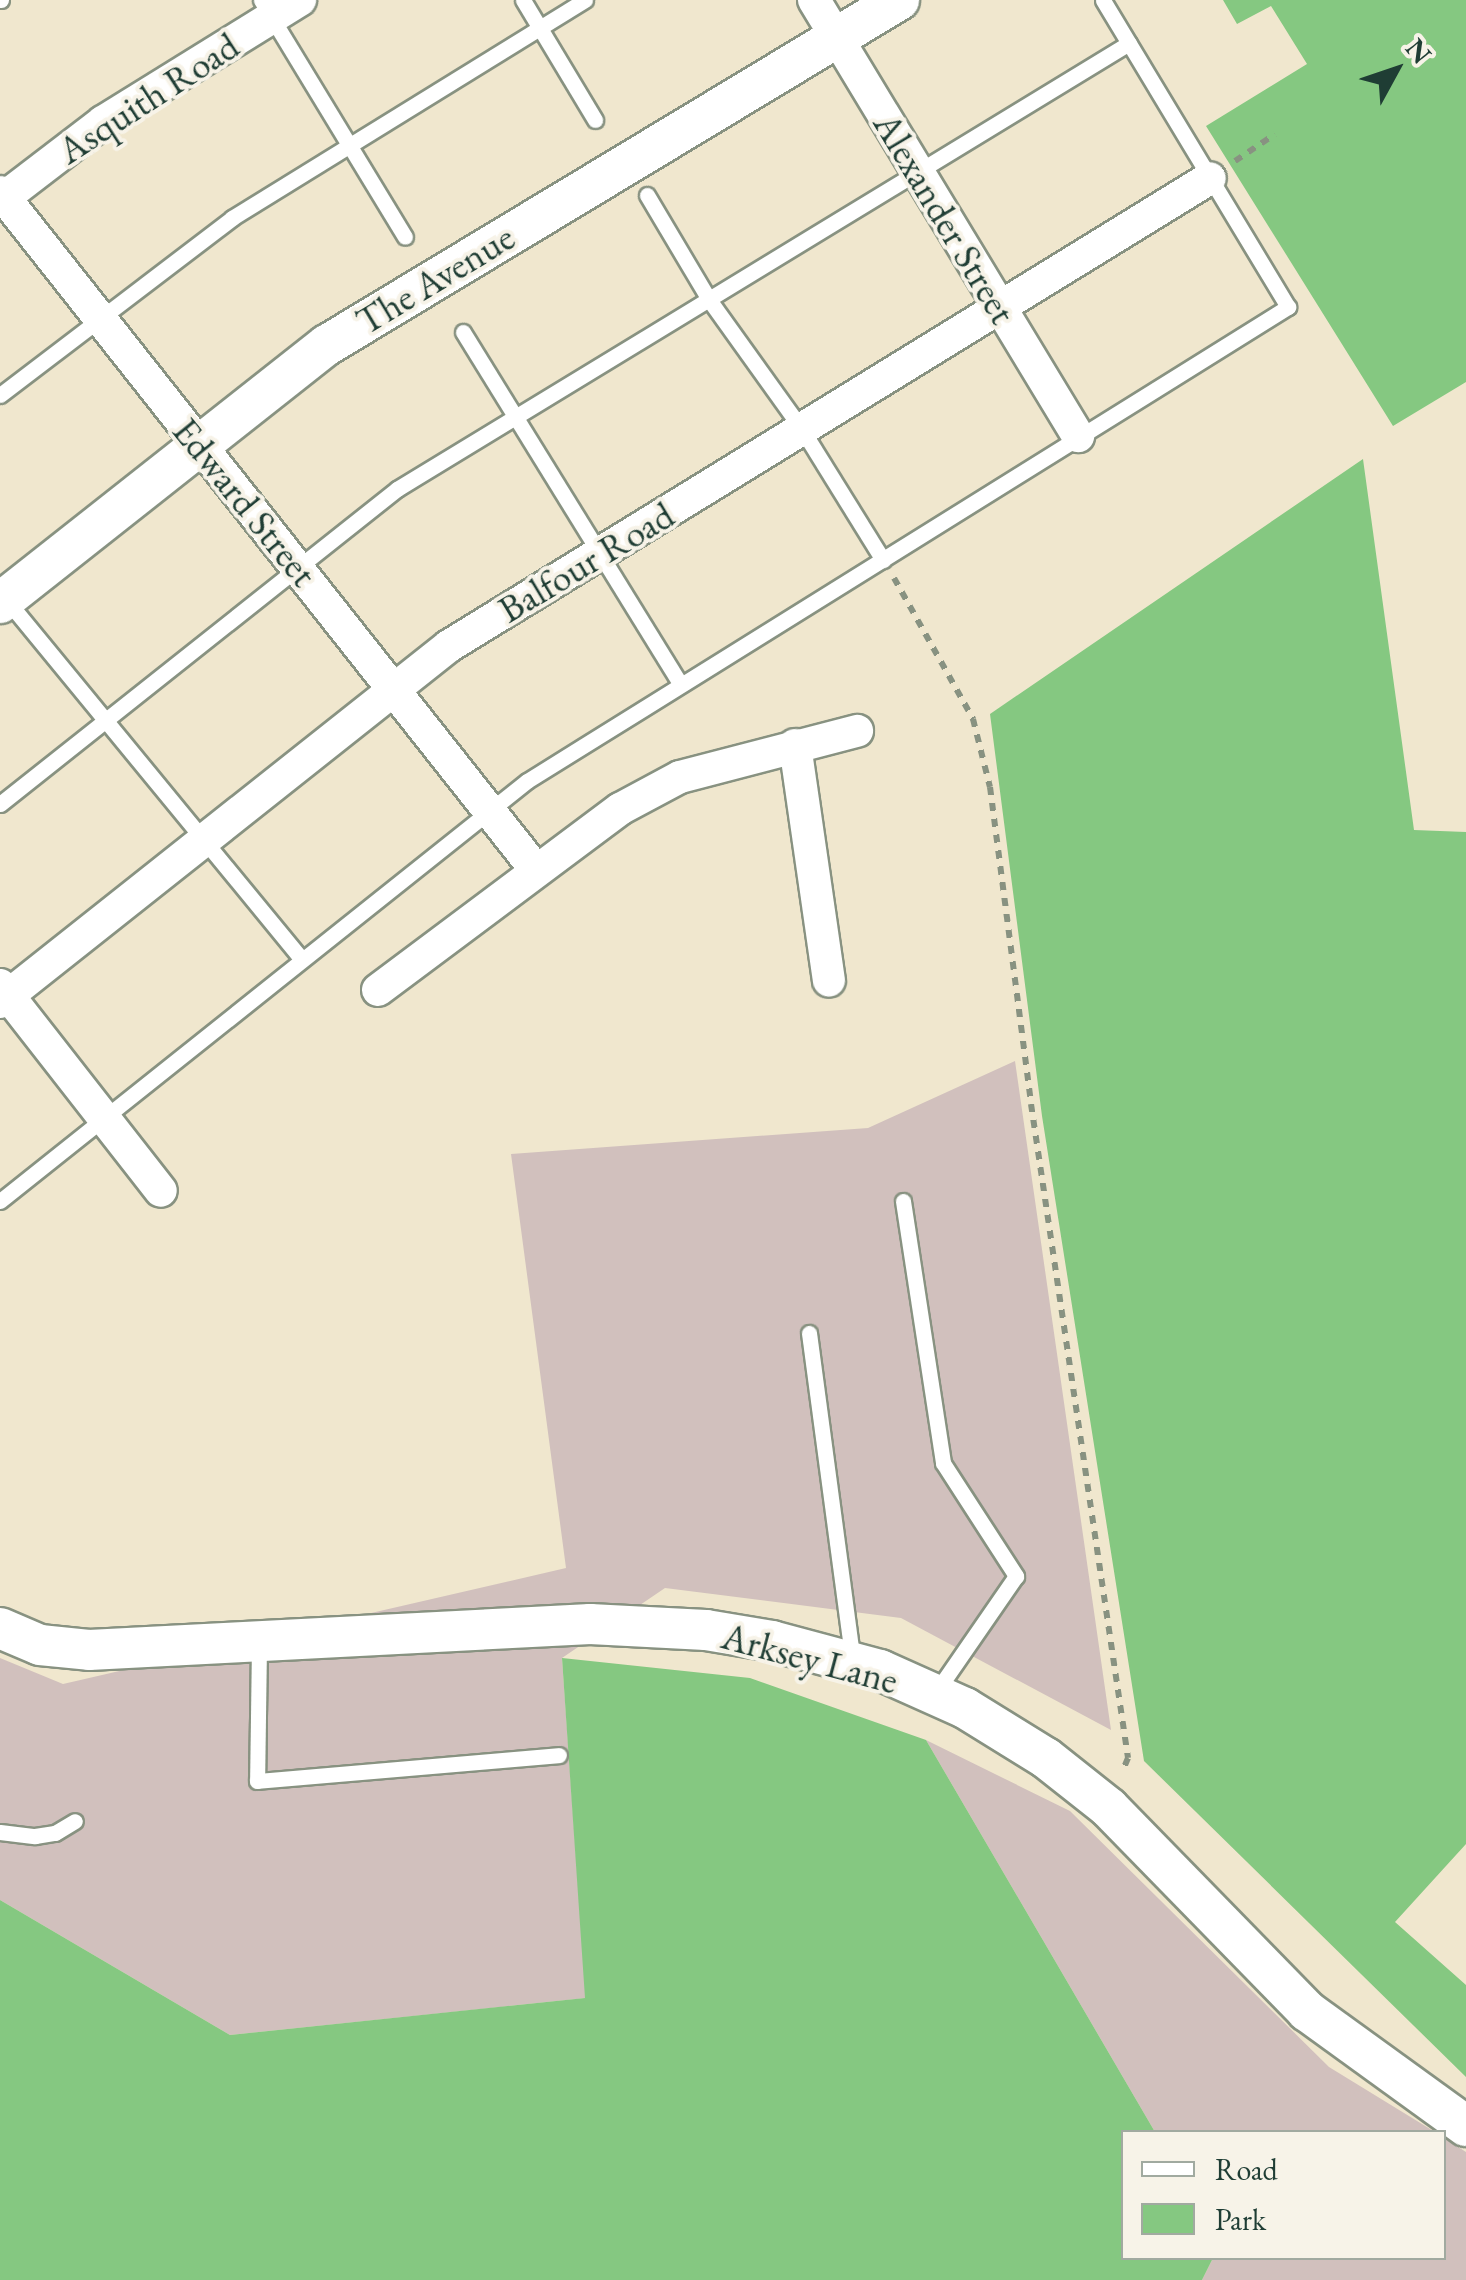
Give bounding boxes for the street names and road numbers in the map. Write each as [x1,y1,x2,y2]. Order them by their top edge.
street label: Asquith Road [49,23,247,173]
street label: Alexander Street [864,104,1026,332]
street label: The Avenue [348,214,522,344]
street label: Edward Street [163,409,327,595]
street label: Balfour Road [490,492,682,632]
street label: Arksey Lane [717,1613,903,1703]

